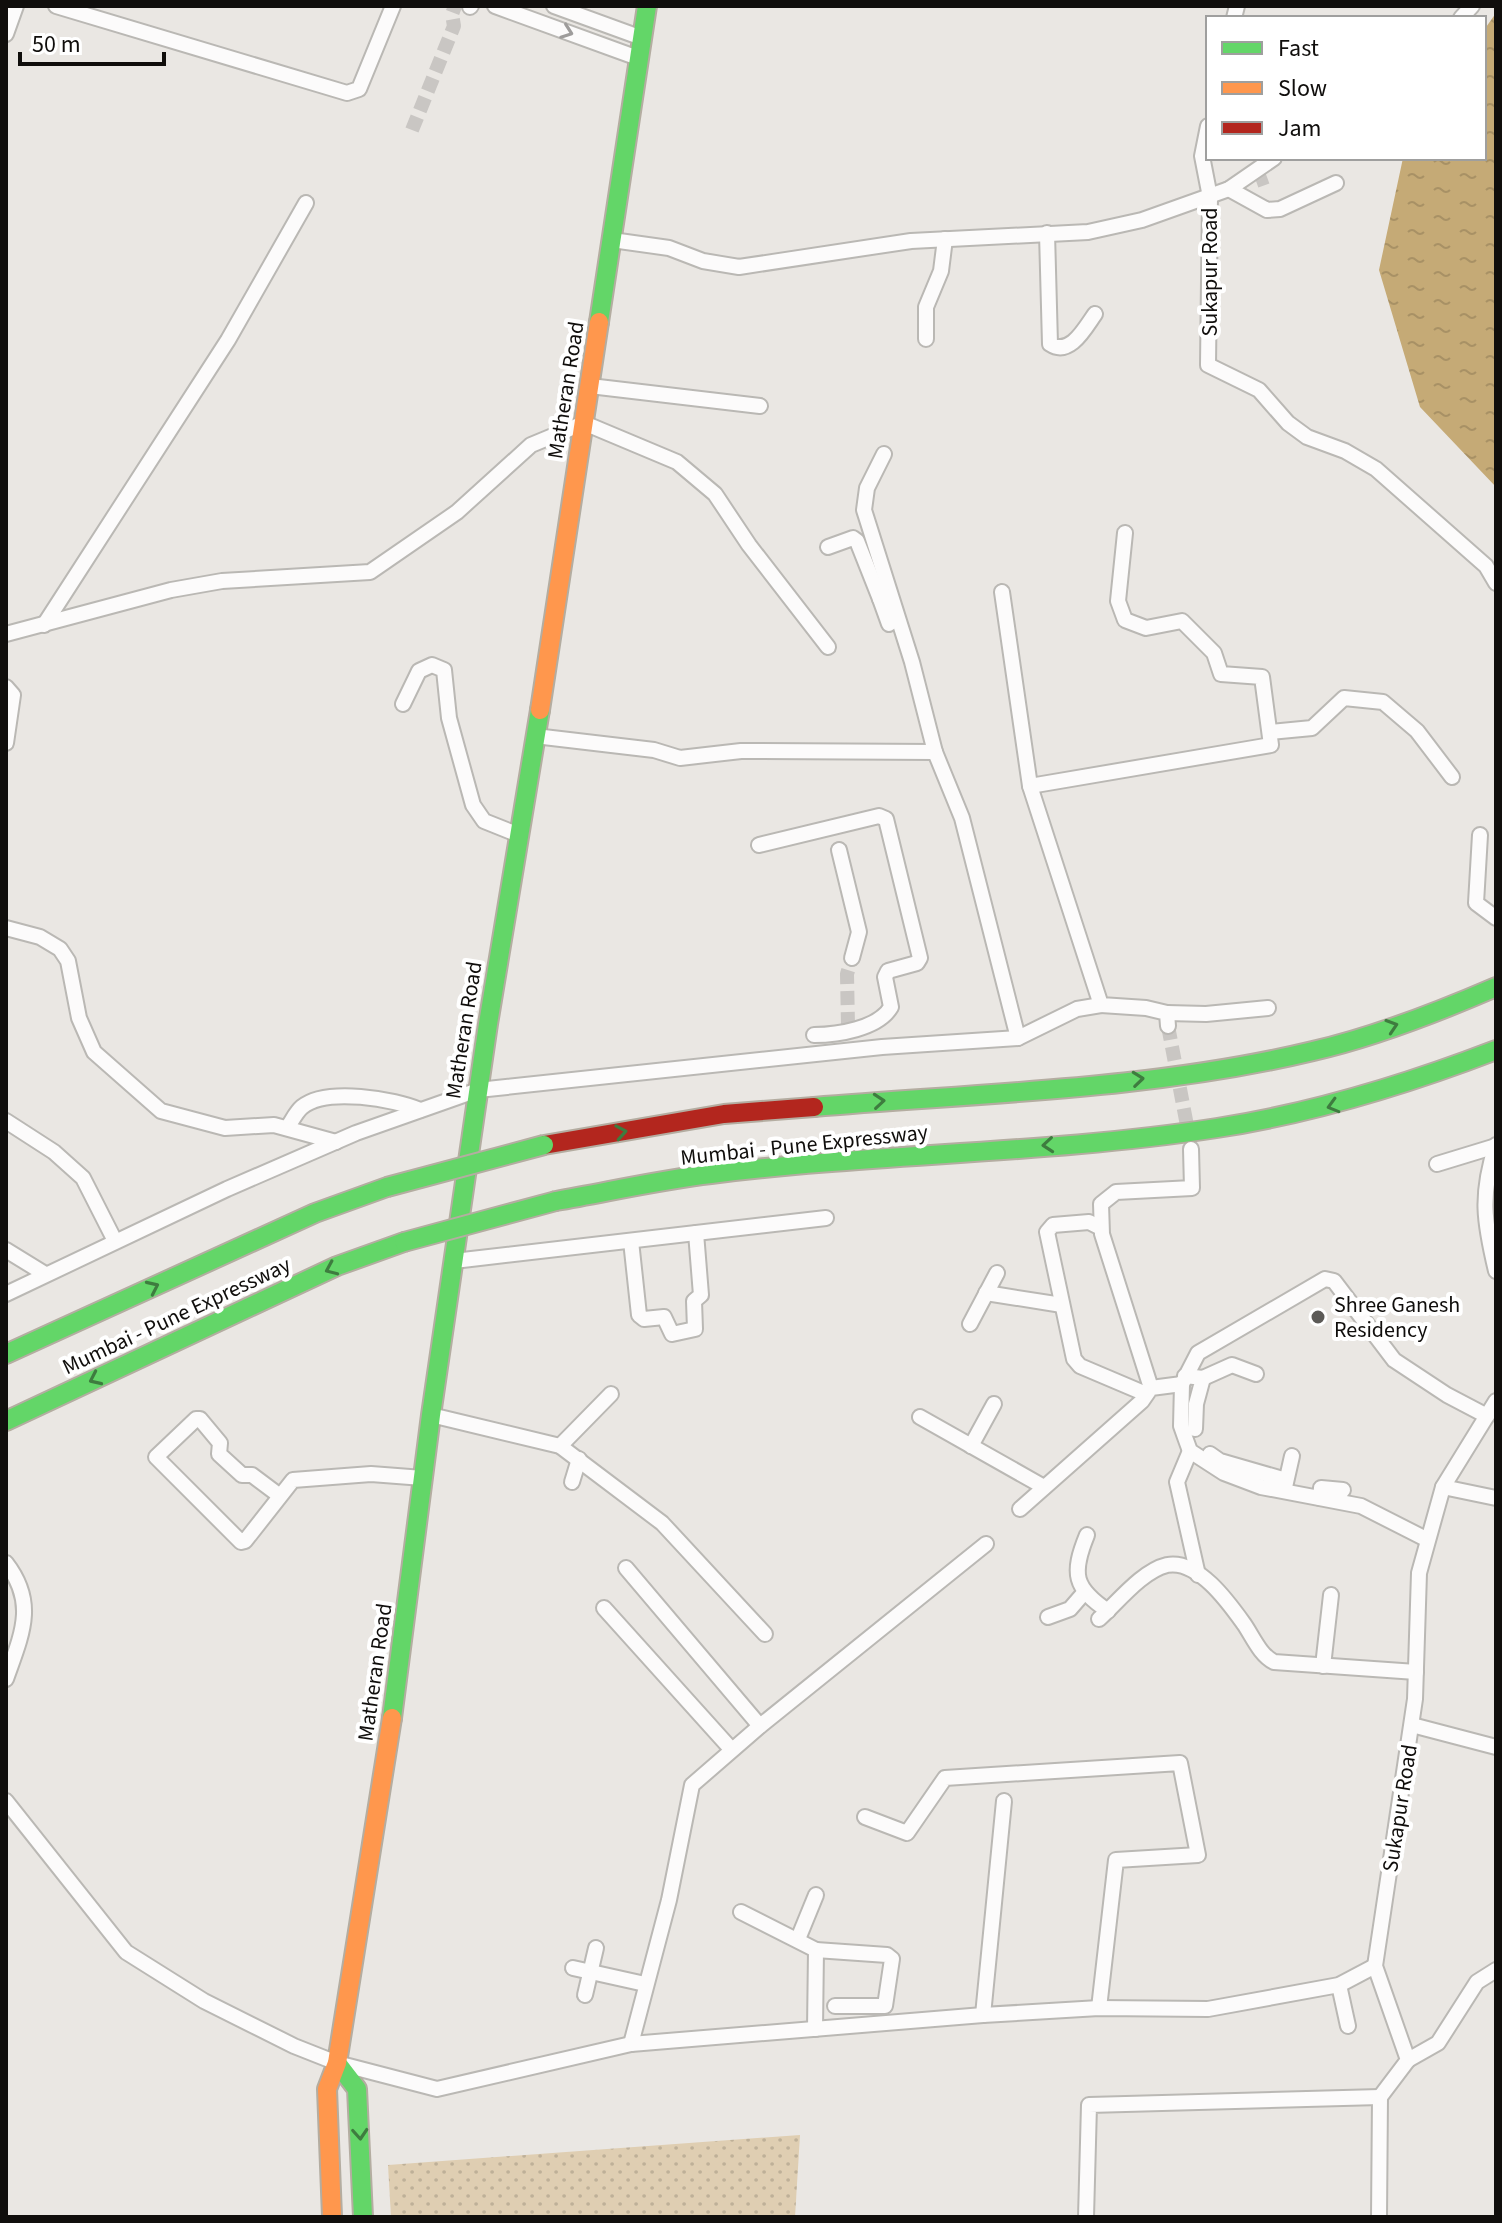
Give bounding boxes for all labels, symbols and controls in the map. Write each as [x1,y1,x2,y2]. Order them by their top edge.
scale bar [20,16,164,66]
legend [1206,16,1486,160]
one-way arrow [559,22,573,39]
text: 50 m [32,27,81,62]
text: Fast [1278,31,1319,66]
text: Slow [1278,71,1327,106]
text: Jam [1278,111,1322,146]
street label: Sukapur Road [1194,208,1226,336]
street label: Matheran Road [539,319,593,461]
street label: Matheran Road [437,959,491,1101]
one-way arrow [1384,1020,1398,1036]
one-way arrow [1132,1070,1145,1087]
one-way arrow [873,1093,886,1110]
one-way arrow [1327,1096,1340,1113]
street label: Mumbai - Pune Expressway [679,1116,930,1174]
one-way arrow [614,1124,628,1141]
one-way arrow [1041,1137,1054,1154]
street label: Mumbai - Pune Expressway [57,1249,297,1383]
one-way arrow [325,1260,339,1276]
one-way arrow [145,1281,160,1297]
place label: Shree Ganesh Residency [1334,1289,1460,1346]
marker: Shree Ganesh Residency [1309,1308,1327,1326]
one-way arrow [89,1369,103,1385]
street label: Matheran Road [349,1601,401,1743]
street label: Sukapur Road [1374,1742,1426,1874]
one-way arrow [351,2128,368,2141]

